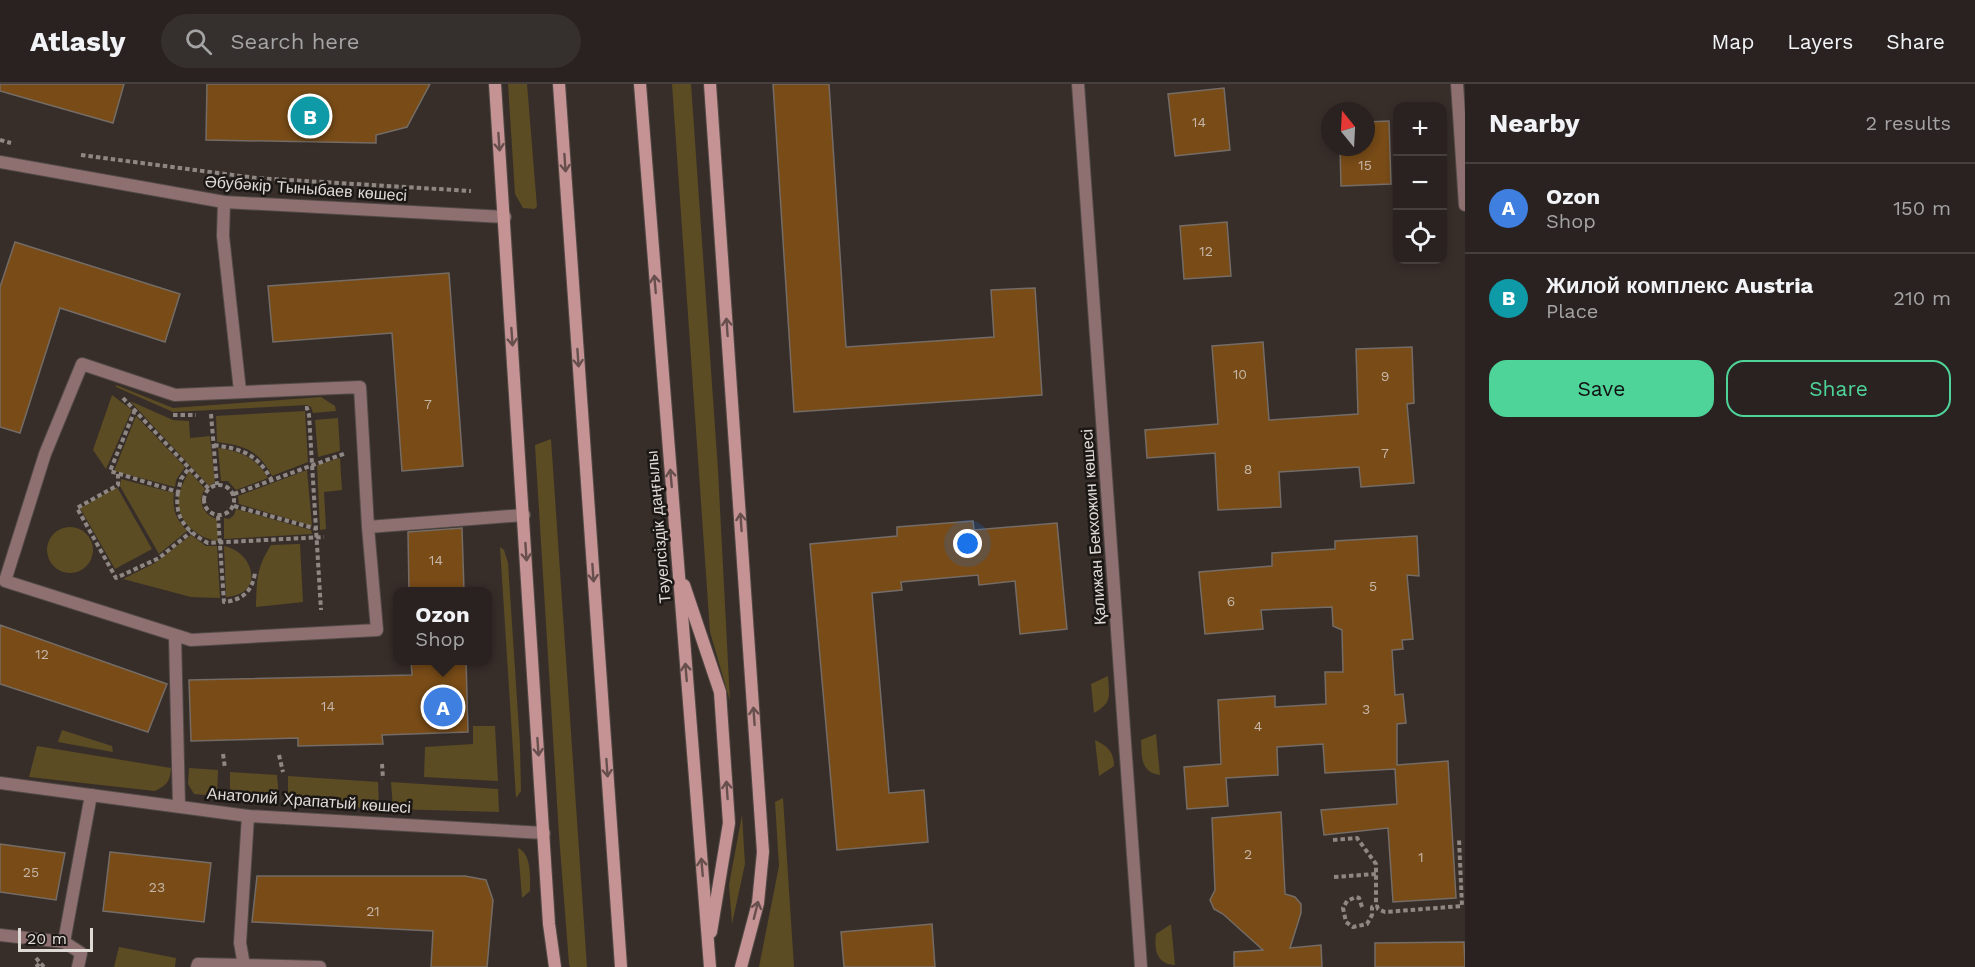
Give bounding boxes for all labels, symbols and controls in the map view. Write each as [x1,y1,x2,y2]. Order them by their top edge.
search box [161,14,581,68]
text: Atlasly [30,25,125,58]
icon: search [182,25,215,58]
text: Search here [230,29,359,54]
text: Map [1711,29,1754,54]
text: Layers [1787,29,1853,54]
text: Share [1886,29,1945,54]
pin: B [290,93,330,138]
north arrow [1321,102,1375,156]
map controls [1393,102,1447,264]
button: + [1393,102,1447,156]
text: Nearby [1489,108,1580,138]
text: 2 results [1866,111,1951,135]
house number: 14 [1192,114,1206,130]
one-way arrow [494,132,505,152]
one-way arrow [559,153,570,173]
button: − [1393,156,1447,210]
house number: 15 [1358,157,1372,173]
street label: Әбубәкір Тыныбаев көшесі [204,172,408,205]
text: Ozon [1546,184,1600,209]
text: A [1502,196,1515,220]
text: 150 m [1893,196,1951,220]
text: Shop [1546,209,1596,233]
button: locate [1393,210,1447,264]
house number: 12 [1199,243,1213,259]
text: Жилой комплекс Austria [1546,273,1813,298]
one-way arrow [650,274,661,294]
text: B [1502,286,1515,310]
text: 210 m [1893,286,1951,310]
text: Place [1546,299,1598,323]
one-way arrow [721,318,732,338]
one-way arrow [507,326,518,346]
one-way arrow [573,347,584,367]
button: Save [1489,360,1714,417]
button: Share [1726,360,1951,417]
house number: 10 [1233,366,1247,382]
house number: 9 [1381,368,1389,384]
house number: 7 [424,396,432,412]
street label: Қалижан Бекхожин көшесі [1077,428,1110,626]
house number: 7 [1381,445,1389,461]
street label: Тәуелсіздік даңғылы [642,450,675,604]
house number: 8 [1244,461,1252,477]
one-way arrow [665,469,676,489]
one-way arrow [735,512,746,532]
your location [953,529,982,558]
one-way arrow [521,542,532,562]
house number: 14 [429,552,443,568]
one-way arrow [588,563,599,583]
house number: 5 [1369,578,1377,594]
popup [393,587,492,665]
house number: 6 [1227,593,1235,609]
text: Ozon [415,602,470,627]
text: Shop [415,627,465,651]
house number: 12 [35,646,49,662]
one-way arrow [680,663,691,683]
pin: A [424,684,462,730]
house number: 14 [321,698,335,714]
house number: 3 [1362,701,1370,717]
one-way arrow [749,707,760,727]
house number: 4 [1254,718,1262,734]
one-way arrow [533,737,544,757]
one-way arrow [602,757,613,777]
one-way arrow [721,780,732,800]
street label: Анатолий Храпатый көшесі [206,784,412,817]
house number: 2 [1244,846,1252,862]
house number: 1 [1418,849,1424,865]
one-way arrow [696,857,707,877]
house number: 25 [23,864,39,880]
house number: 23 [149,879,165,895]
one-way arrow [751,901,763,920]
house number: 21 [366,903,380,919]
scale bar [18,925,93,952]
text: 20 m [27,929,67,948]

